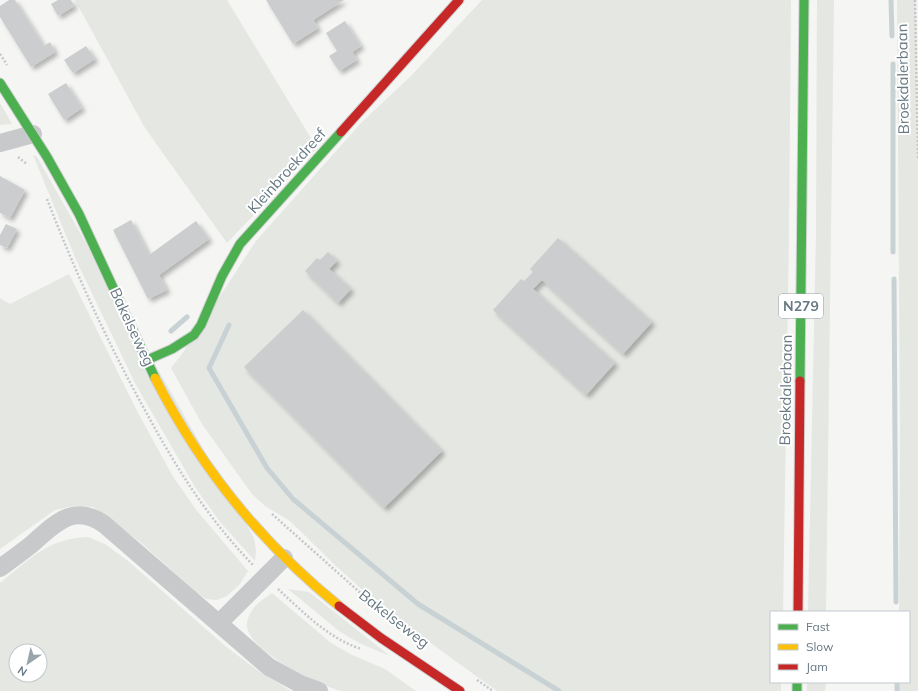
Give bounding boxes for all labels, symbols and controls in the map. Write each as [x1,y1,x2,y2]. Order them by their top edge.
street label: Broekdalerbaan [892,23,913,135]
street label: Kleinbroekdreef [243,124,330,217]
street label: Bakelseweg [106,285,159,369]
road number: N279 [779,294,823,318]
street label: Broekdalerbaan [775,334,796,446]
street label: Bakelseweg [355,585,433,652]
legend [770,611,910,683]
text: Fast [806,619,830,634]
text: Slow [806,639,834,654]
north arrow [8,643,48,683]
text: Jam [806,659,828,674]
text: N [15,663,30,679]

